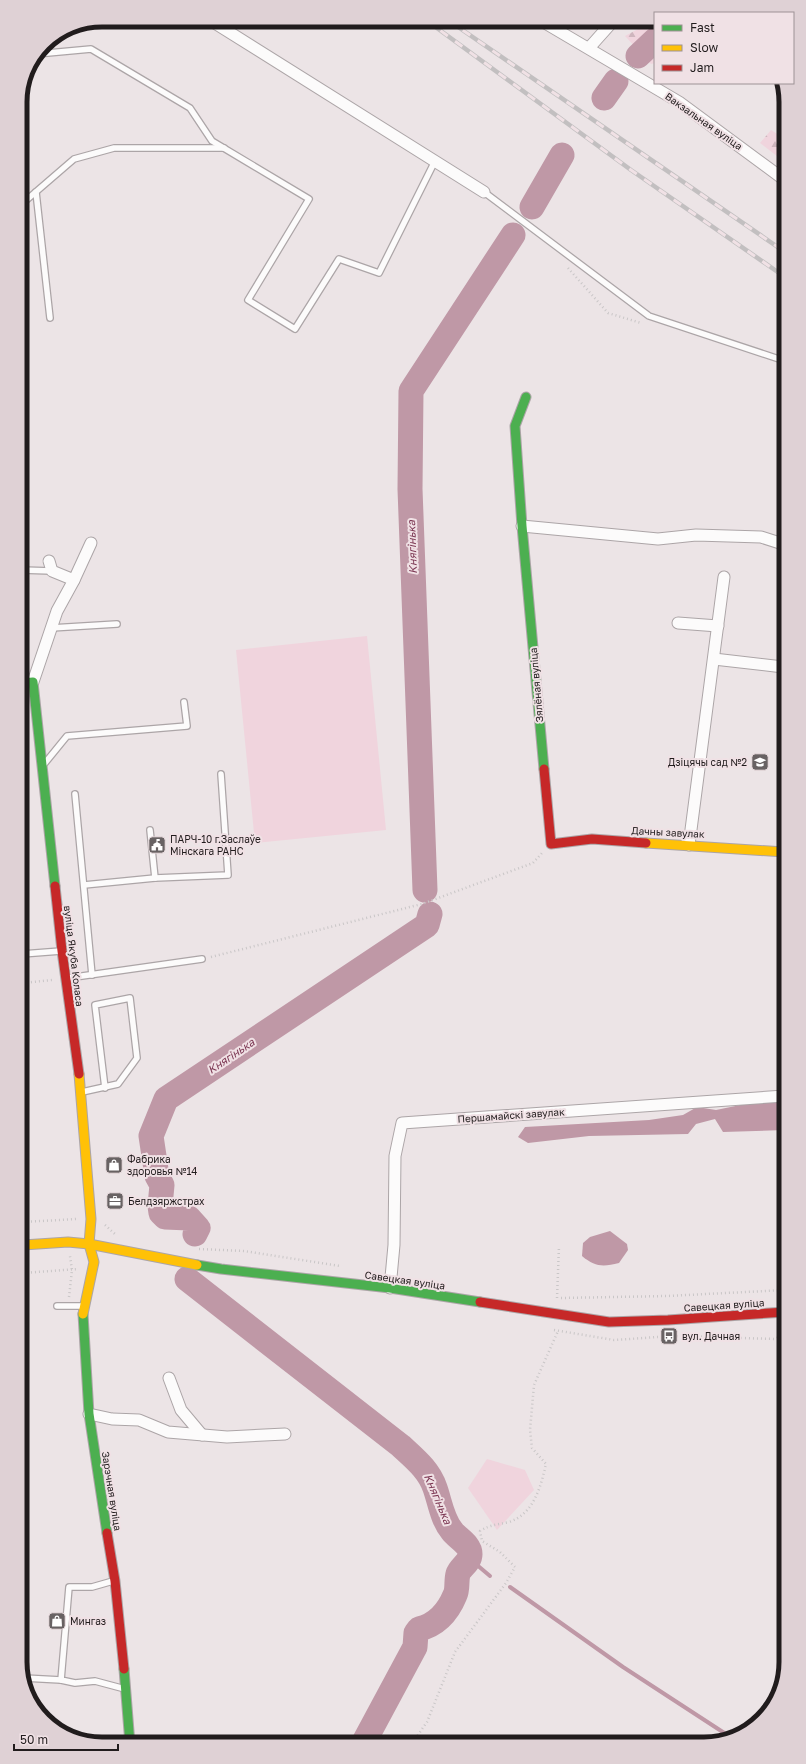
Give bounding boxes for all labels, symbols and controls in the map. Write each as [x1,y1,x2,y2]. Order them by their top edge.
legend [654,12,794,84]
text: Fast [690,20,715,35]
text: Slow [690,40,718,55]
text: Jam [690,60,714,75]
street label: Вакзальная вуліца [663,90,745,152]
water label: Княгінька [404,519,419,574]
street label: Зялёная вуліца [527,647,545,723]
school or university icon: Дзіцячы сад №2 [750,752,770,772]
place label: Дзіцячы сад №2 [668,756,747,768]
street label: Дачны завулак [631,824,705,840]
place label: ПАРЧ-10 г.Заслаўе Мінскага РАНС [170,833,261,857]
public building icon: ПАРЧ-10 г.Заслаўе Мінскага РАНС [147,835,167,855]
street label: вуліца Якуба Коласа [62,905,86,1007]
water label: Княгінька [205,1035,257,1076]
street label: Першамайскі завулак [457,1105,565,1125]
place label: Фабрика здоровья №14 [127,1153,197,1177]
shop icon: Фабрика здоровья №14 [104,1155,124,1175]
office icon: Белдзяржстрах [105,1191,125,1211]
place label: Белдзяржстрах [128,1195,205,1207]
street label: Савецкая вуліца [364,1268,446,1292]
street label: Савецкая вуліца [683,1296,765,1314]
bus stop icon: вул. Дачная [659,1326,679,1346]
place label: вул. Дачная [682,1330,740,1342]
street label: Зарэчная вуліца [100,1450,124,1532]
water label: Княгінька [422,1472,455,1527]
shop icon: Мингаз [47,1611,67,1631]
place label: Мингаз [70,1615,106,1627]
scale bar [14,1726,118,1752]
text: 50 m [20,1732,48,1747]

